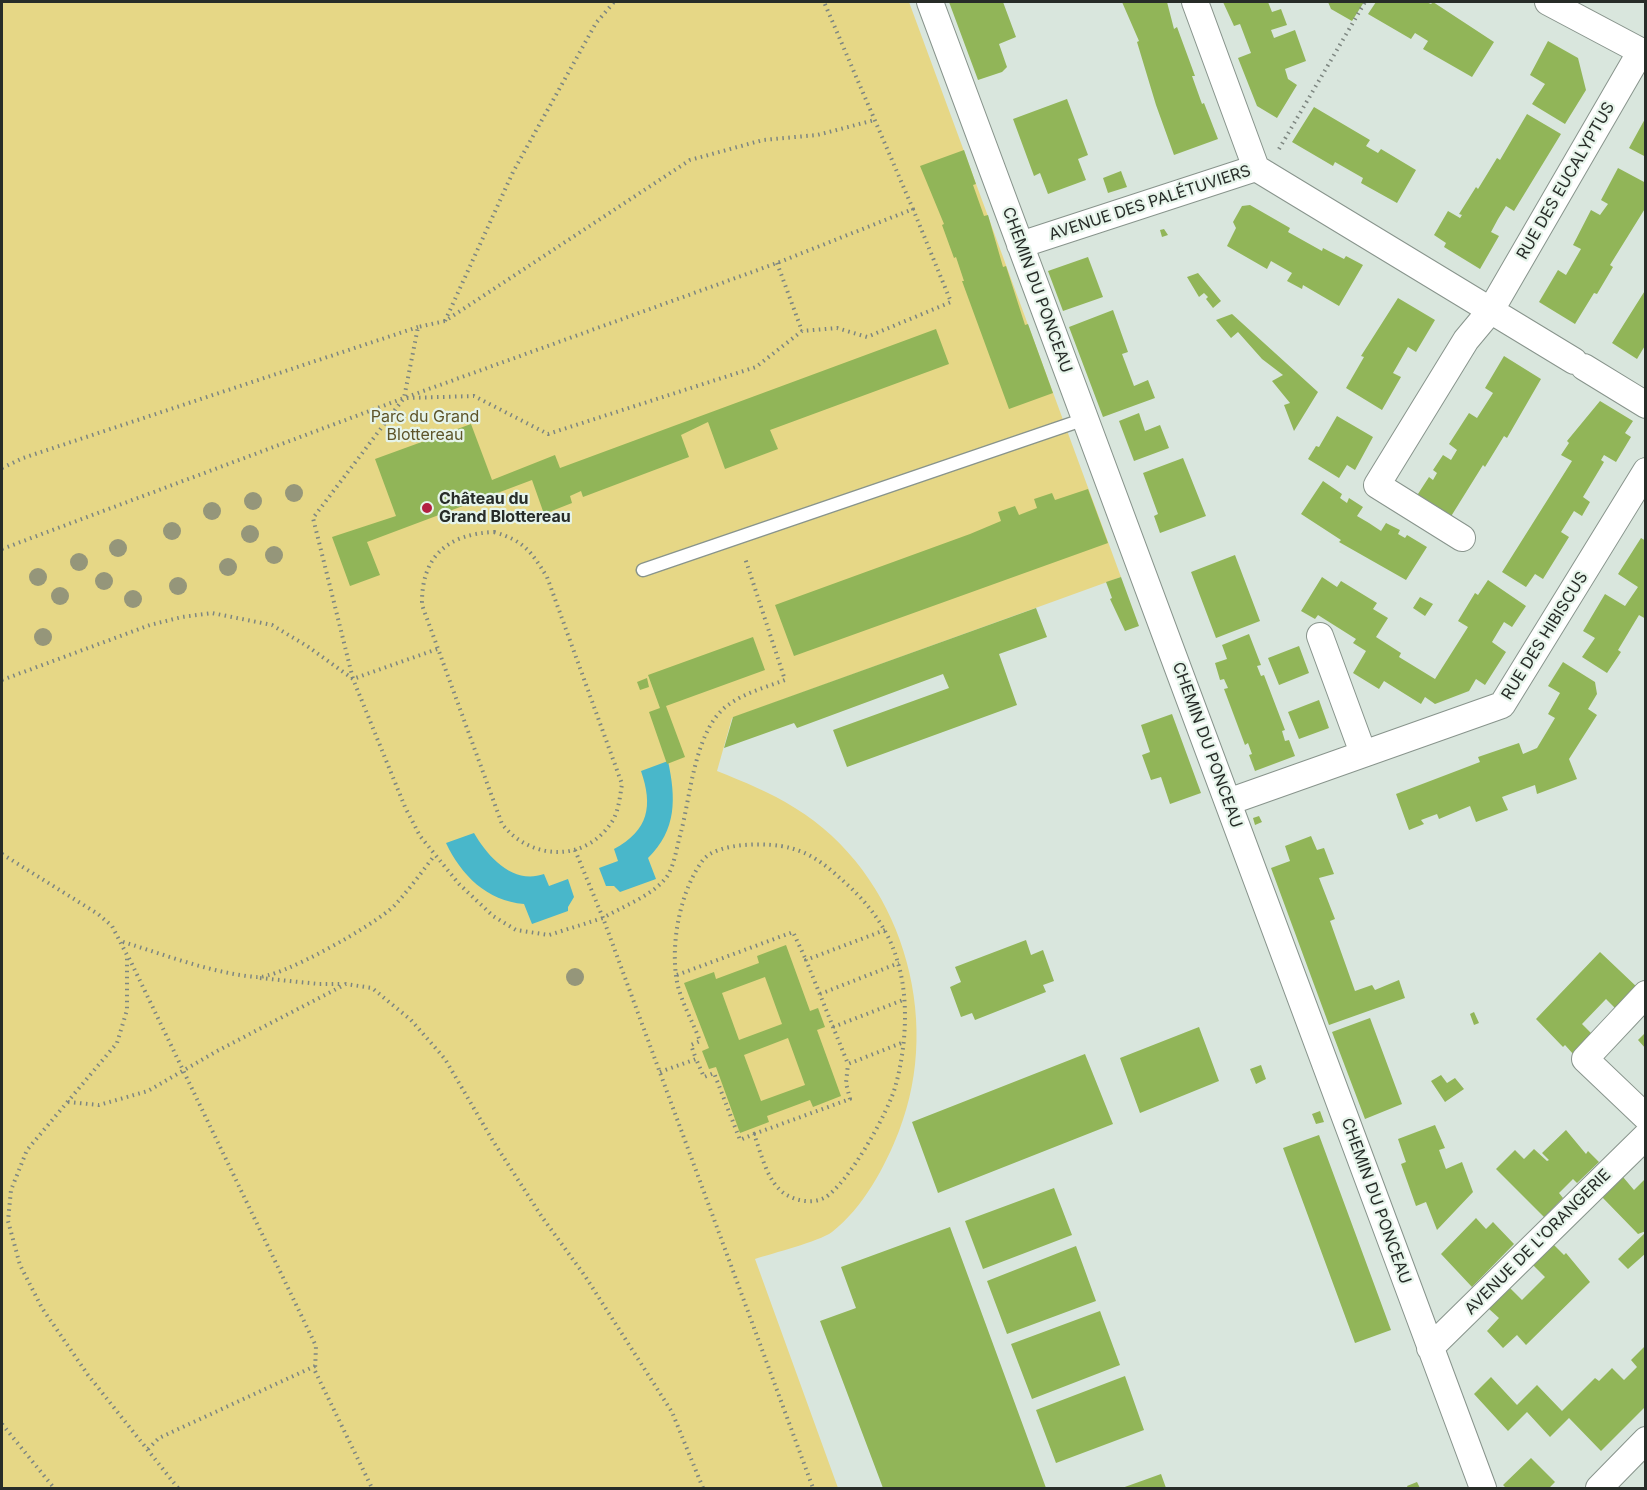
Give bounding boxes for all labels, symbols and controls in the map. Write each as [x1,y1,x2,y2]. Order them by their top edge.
street label: RUE DES EUCALYPTUS [1513,99,1619,263]
street label: AVENUE DES PALÉTUVIERS [1047,161,1253,245]
street label: CHEMIN DU PONCEAU [998,205,1076,375]
park label: Parc du Grand Blottereau [371,407,479,445]
place label: Château du Grand Blottereau [439,489,571,527]
marker: Château du Grand Blottereau [420,501,434,515]
street label: RUE DES HIBISCUS [1498,568,1592,704]
street label: CHEMIN DU PONCEAU [1168,660,1246,830]
street label: CHEMIN DU PONCEAU [1337,1116,1415,1286]
street label: AVENUE DE L'ORANGERIE [1461,1165,1615,1319]

